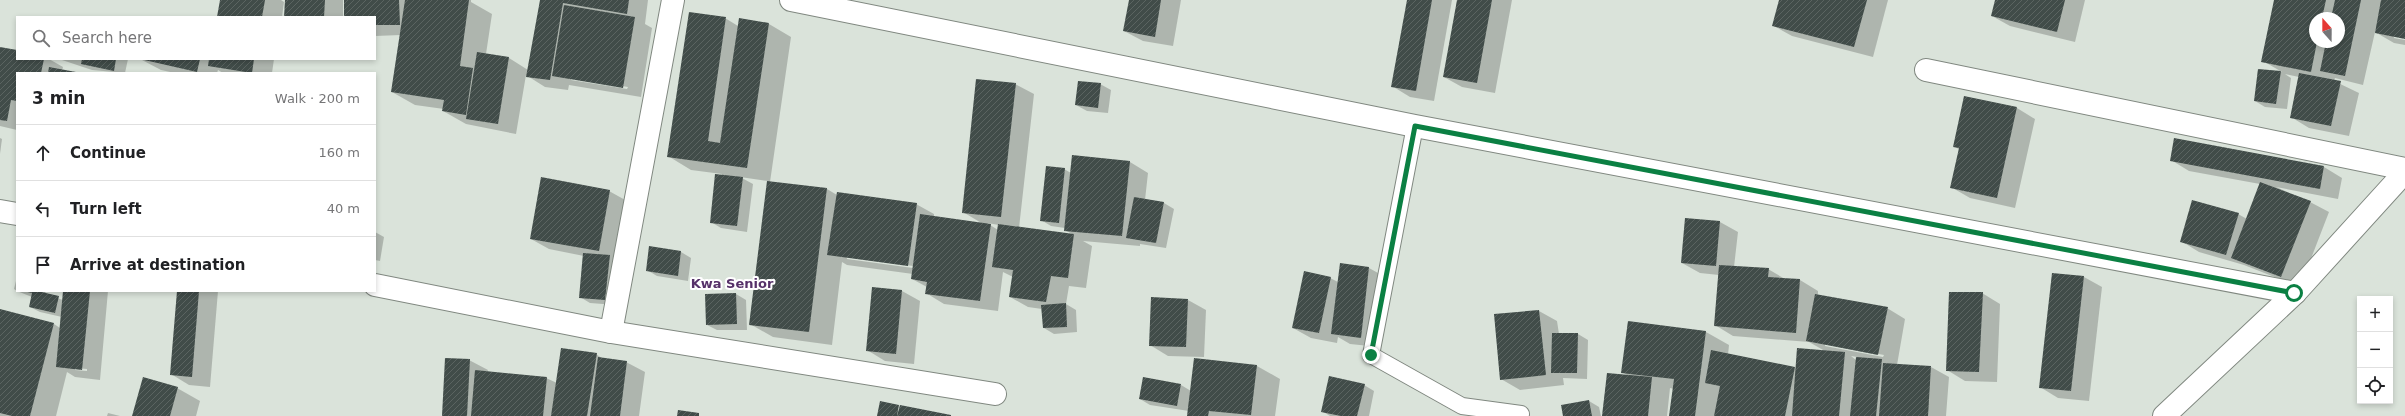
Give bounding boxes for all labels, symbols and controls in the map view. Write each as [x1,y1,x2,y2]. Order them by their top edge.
north arrow [2309,12,2345,48]
search box [16,16,376,60]
icon: search [30,27,52,49]
text: Search here [62,29,152,47]
text: 3 min [32,88,85,108]
text: Walk · 200 m [275,91,360,106]
icon: ahead [32,142,54,164]
text: Continue [70,144,146,162]
text: 160 m [318,145,360,160]
icon: left [32,198,54,220]
text: Turn left [70,200,142,218]
text: 40 m [327,201,360,216]
icon: arrive [32,254,54,276]
text: Arrive at destination [70,256,245,274]
district label: Kwa Senior [691,276,774,291]
route start [2285,284,2303,302]
map controls [2357,296,2393,404]
button: + [2357,296,2393,332]
button: − [2357,332,2393,368]
route end [1362,346,1380,364]
button: locate [2357,368,2393,404]

